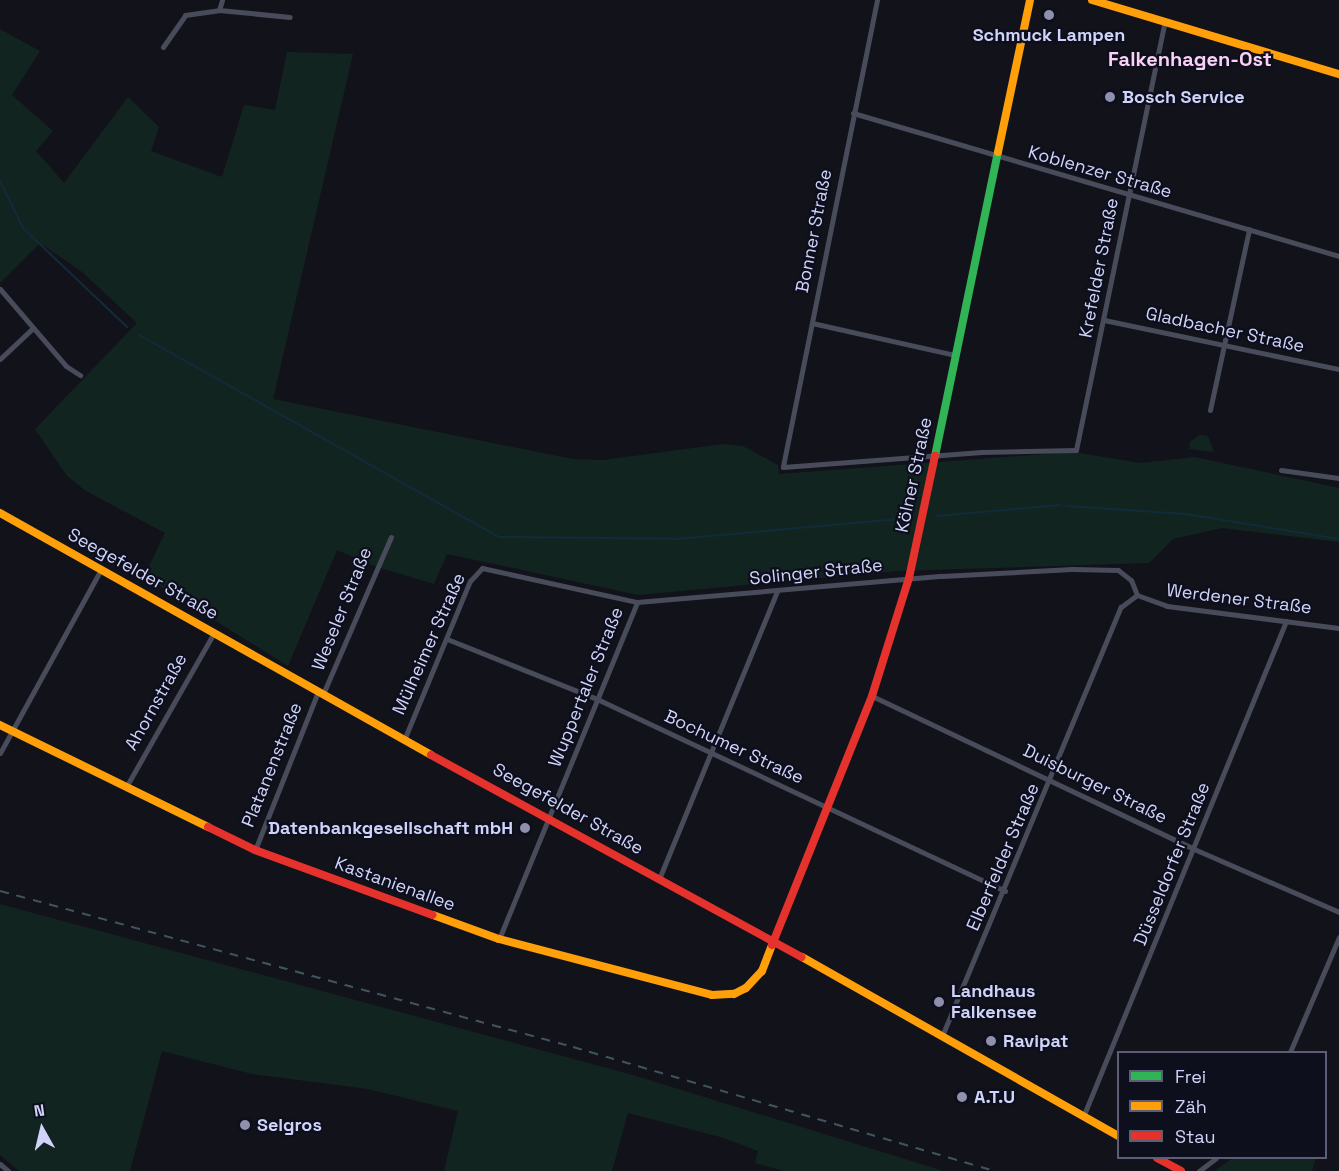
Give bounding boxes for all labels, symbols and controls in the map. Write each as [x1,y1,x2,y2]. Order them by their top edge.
marker: Schmuck Lampen [1042,8,1056,22]
place label: Schmuck Lampen [973,24,1125,46]
district label: Falkenhagen-Ost [1108,47,1272,71]
place label: Bosch Service [1122,86,1245,108]
marker: Bosch Service [1103,90,1117,104]
street label: Koblenzer Straße [1026,141,1174,203]
street label: Bonner Straße [791,167,837,295]
street label: Krefelder Straße [1075,196,1123,340]
street label: Gladbacher Straße [1144,303,1306,357]
street label: Kölner Straße [891,415,937,535]
street label: Seegefelder Straße [64,524,222,624]
street label: Weseler Straße [307,544,377,674]
street label: Solinger Straße [748,554,884,590]
street label: Mülheimer Straße [388,570,470,718]
street label: Werdener Straße [1165,579,1313,619]
street label: Wuppertaler Straße [544,604,628,770]
street label: Ahornstraße [120,650,192,754]
street label: Platanenstraße [237,699,307,831]
street label: Bochumer Straße [661,705,807,789]
street label: Duisburger Straße [1019,740,1171,828]
street label: Seegefelder Straße [489,759,647,859]
street label: Düsseldorfer Straße [1129,779,1215,949]
street label: Elberfelder Straße [962,780,1044,934]
place label: Datenbankgesellschaft mbH [268,817,513,839]
marker: Datenbankgesellschaft mbH [518,821,532,835]
street label: Kastanienallee [332,852,458,916]
place label: Landhaus Falkensee [951,981,1037,1024]
marker: Landhaus Falkensee [932,995,946,1009]
place label: Ravipat [1003,1030,1068,1052]
marker: Ravipat [984,1034,998,1048]
legend [1117,1051,1327,1159]
text: Frei [1175,1065,1206,1088]
place label: A.T.U [974,1086,1015,1108]
marker: A.T.U [955,1090,969,1104]
text: Zäh [1175,1095,1207,1118]
north arrow [12,1099,72,1159]
text: N [33,1100,46,1122]
place label: Selgros [257,1114,322,1136]
marker: Selgros [238,1118,252,1132]
text: Stau [1175,1125,1215,1148]

